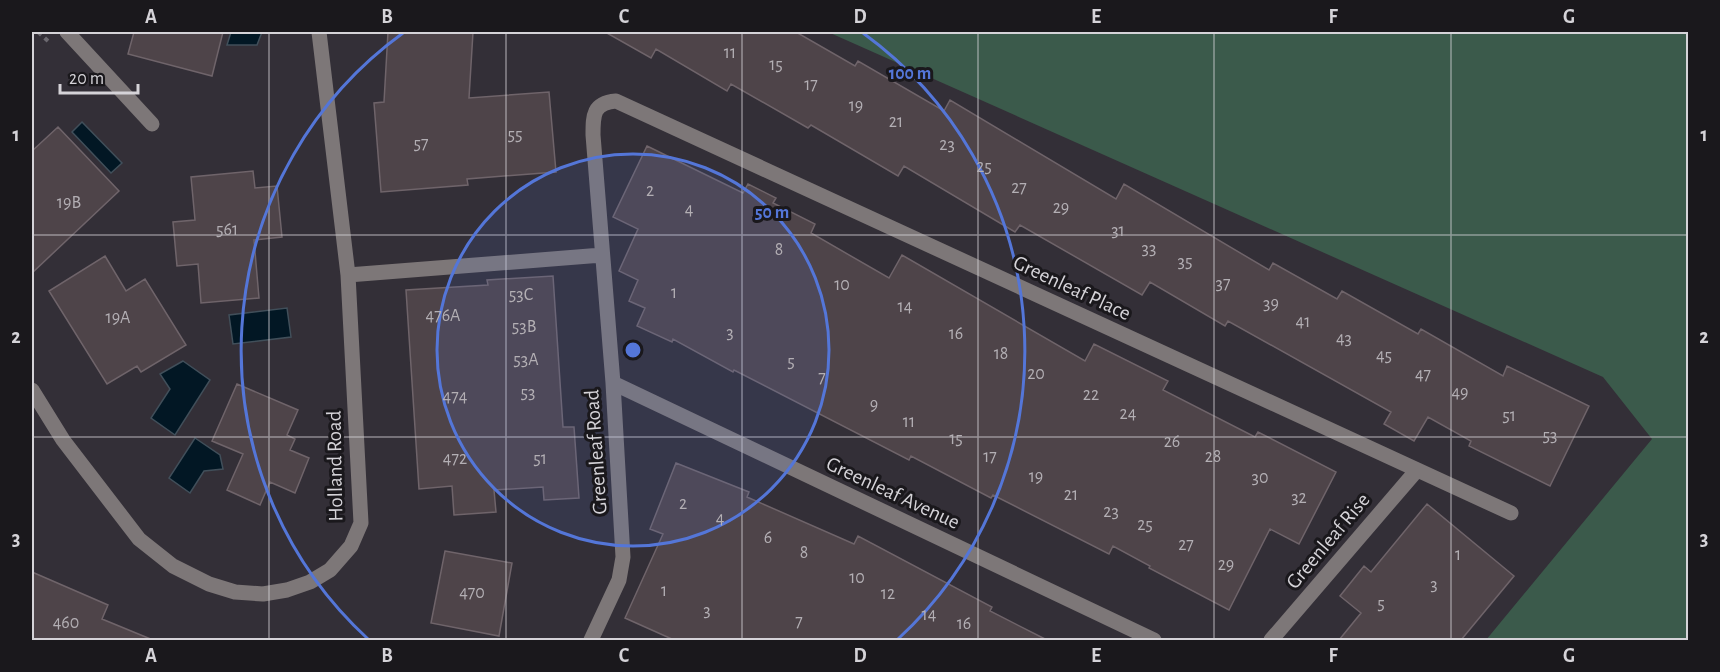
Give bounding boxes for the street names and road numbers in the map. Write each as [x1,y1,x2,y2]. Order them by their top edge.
street label: Greenleaf Place [1010,252,1134,324]
street label: Greenleaf Road [581,389,611,515]
street label: Holland Road [324,410,346,522]
street label: Greenleaf Avenue [823,453,963,533]
street label: Greenleaf Rise [1282,489,1374,593]

